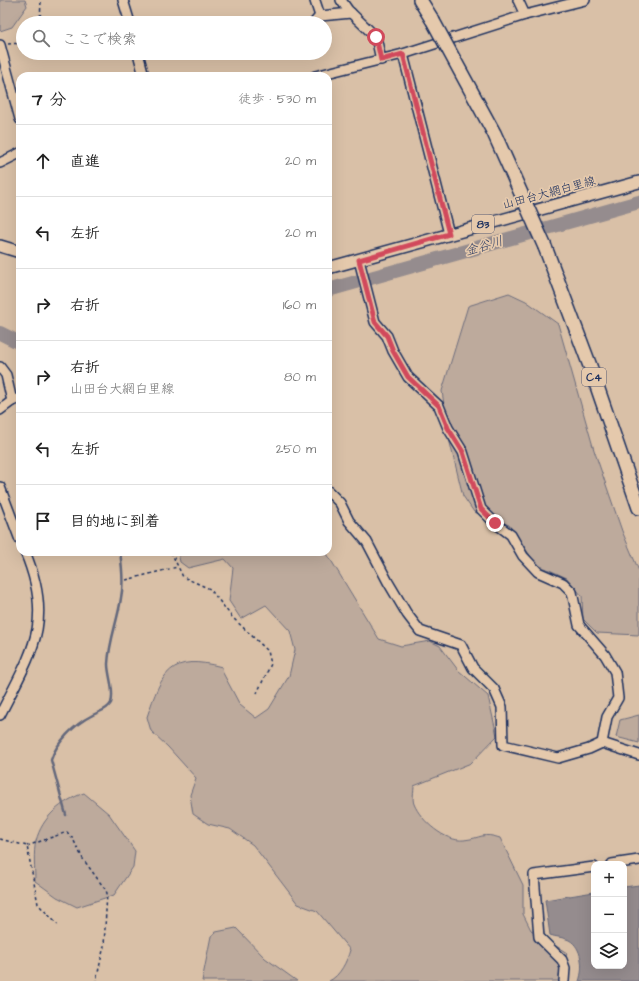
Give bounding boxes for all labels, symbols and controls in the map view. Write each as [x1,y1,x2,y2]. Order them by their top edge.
search box [16,16,332,60]
icon: search [30,27,52,49]
route start [367,28,385,46]
text: ここで検索 [62,29,137,50]
text: 7 分 [32,88,66,112]
text: 徒歩 · 530 m [238,90,316,108]
icon: ahead [32,150,54,172]
text: 直進 [70,151,100,172]
text: 20 m [285,152,316,170]
street label: 山田台大網白里線 [500,172,598,214]
road number: 83 [472,215,494,233]
icon: left [32,222,54,244]
text: 左折 [70,223,100,244]
text: 20 m [285,224,316,242]
water label: 金谷川 [463,232,505,260]
icon: right [32,294,54,316]
text: 右折 [70,295,100,316]
text: 160 m [283,296,316,314]
text: 右折 [70,357,100,378]
icon: right [32,366,54,388]
text: 80 m [284,368,316,386]
road number: C4 [582,368,606,386]
text: 山田台大網白里線 [70,380,174,398]
icon: left [32,438,54,460]
text: 左折 [70,439,100,460]
text: 250 m [276,440,316,458]
icon: arrive [32,510,54,532]
text: 目的地に到着 [70,511,160,532]
route end [486,514,504,532]
map controls [591,861,627,969]
button: + [591,861,627,897]
button: − [591,897,627,933]
button: layers [591,933,627,969]

